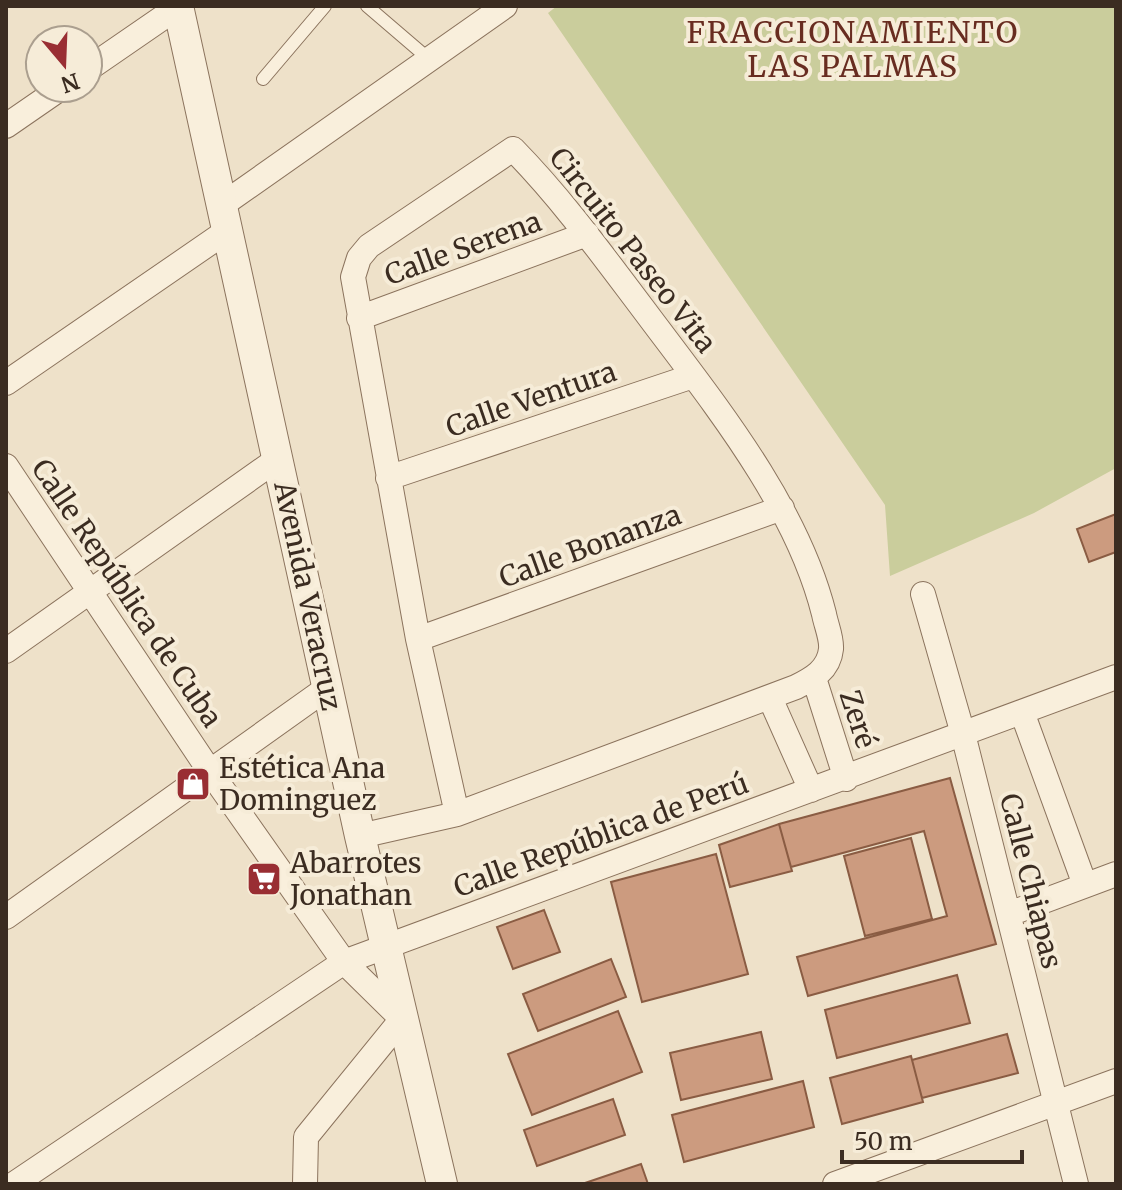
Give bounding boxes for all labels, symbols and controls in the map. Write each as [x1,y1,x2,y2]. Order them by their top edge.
district label: FRACCIONAMIENTO LAS PALMAS [687,13,1019,85]
north arrow [24,24,104,104]
text: N [57,67,83,99]
street label: Circuito Paseo Vita [542,140,724,360]
street label: Calle Serena [380,203,546,293]
street label: Calle Ventura [441,353,621,445]
street label: Calle República de Cuba [24,452,230,734]
street label: Avenida Veracruz [266,477,350,714]
street label: Calle Bonanza [494,496,686,596]
street label: Zeré [832,685,884,753]
place label: Estética Ana Dominguez [219,750,385,818]
shop icon: Estética Ana Dominguez [174,765,212,803]
street label: Calle República de Perú [449,765,753,905]
street label: Calle Chiapas [992,790,1070,972]
place label: Abarrotes Jonathan [289,845,421,913]
supermarket icon: Abarrotes Jonathan [245,860,283,898]
scale bar [842,1114,1022,1164]
text: 50 m [854,1126,913,1157]

